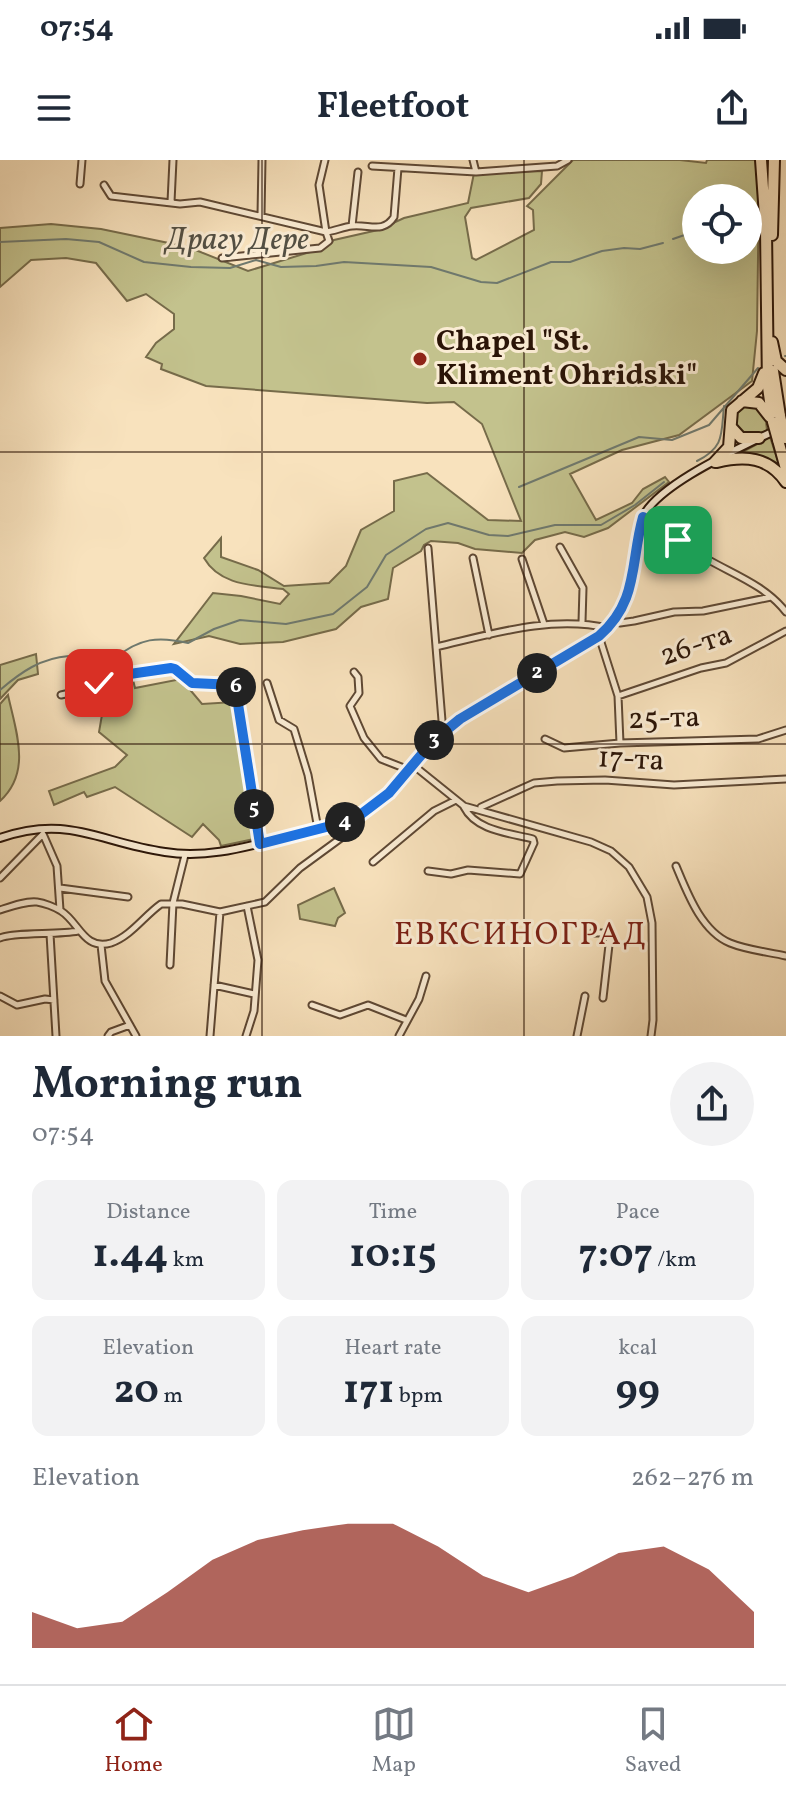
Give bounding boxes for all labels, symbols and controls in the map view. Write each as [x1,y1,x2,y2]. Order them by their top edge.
text: 07:54 [40,7,114,49]
text: Fleetfoot [317,83,469,133]
icon: menu [32,86,76,130]
icon: share [710,86,754,130]
map controls [682,184,762,264]
button: locate [682,184,762,264]
water label: Драгу Дере [163,219,309,263]
place label: Chapel "St. Kliment Ohridski" [436,321,697,397]
marker: Chapel "St. Kliment Ohridski" [411,350,429,368]
pin [644,506,712,574]
icon: arrive [656,518,700,562]
street label: 26-та [654,614,738,678]
pin [65,649,133,717]
pin: 2 [517,653,557,693]
text: 2 [531,657,543,688]
icon: check [77,661,121,705]
pin: 6 [216,667,256,707]
text: 6 [230,671,242,702]
street label: 25-та [627,697,701,741]
pin: 3 [414,720,454,760]
text: 3 [428,724,440,755]
street label: 17-та [597,737,665,783]
pin: 5 [234,789,274,829]
text: 5 [249,793,259,824]
pin: 4 [325,802,365,842]
text: 4 [338,806,352,837]
district label: ЕВКСИНОГРАД [394,914,648,958]
text: Morning run [32,1055,303,1116]
button: share [670,1062,754,1146]
text: 07:54 [32,1116,94,1152]
text: Distance [106,1197,190,1228]
text: Time [369,1197,417,1228]
text: Pace [616,1197,660,1228]
text: 1.44 [92,1228,168,1284]
text: 10:15 [349,1228,437,1284]
text: 7:07 [579,1228,653,1284]
text: km [168,1245,204,1276]
text: /km [653,1245,697,1276]
text: Elevation [103,1333,194,1364]
text: Heart rate [344,1333,442,1364]
text: kcal [618,1333,657,1364]
text: 20 [114,1364,159,1420]
text: 171 [343,1364,394,1420]
text: 99 [615,1364,660,1420]
text: m [159,1381,183,1412]
text: bpm [394,1381,443,1412]
text: Elevation [32,1460,140,1496]
text: 262–276 m [631,1460,754,1496]
tab: Home [105,1702,163,1781]
tab: Map [372,1702,416,1781]
tab: Saved [625,1702,681,1781]

